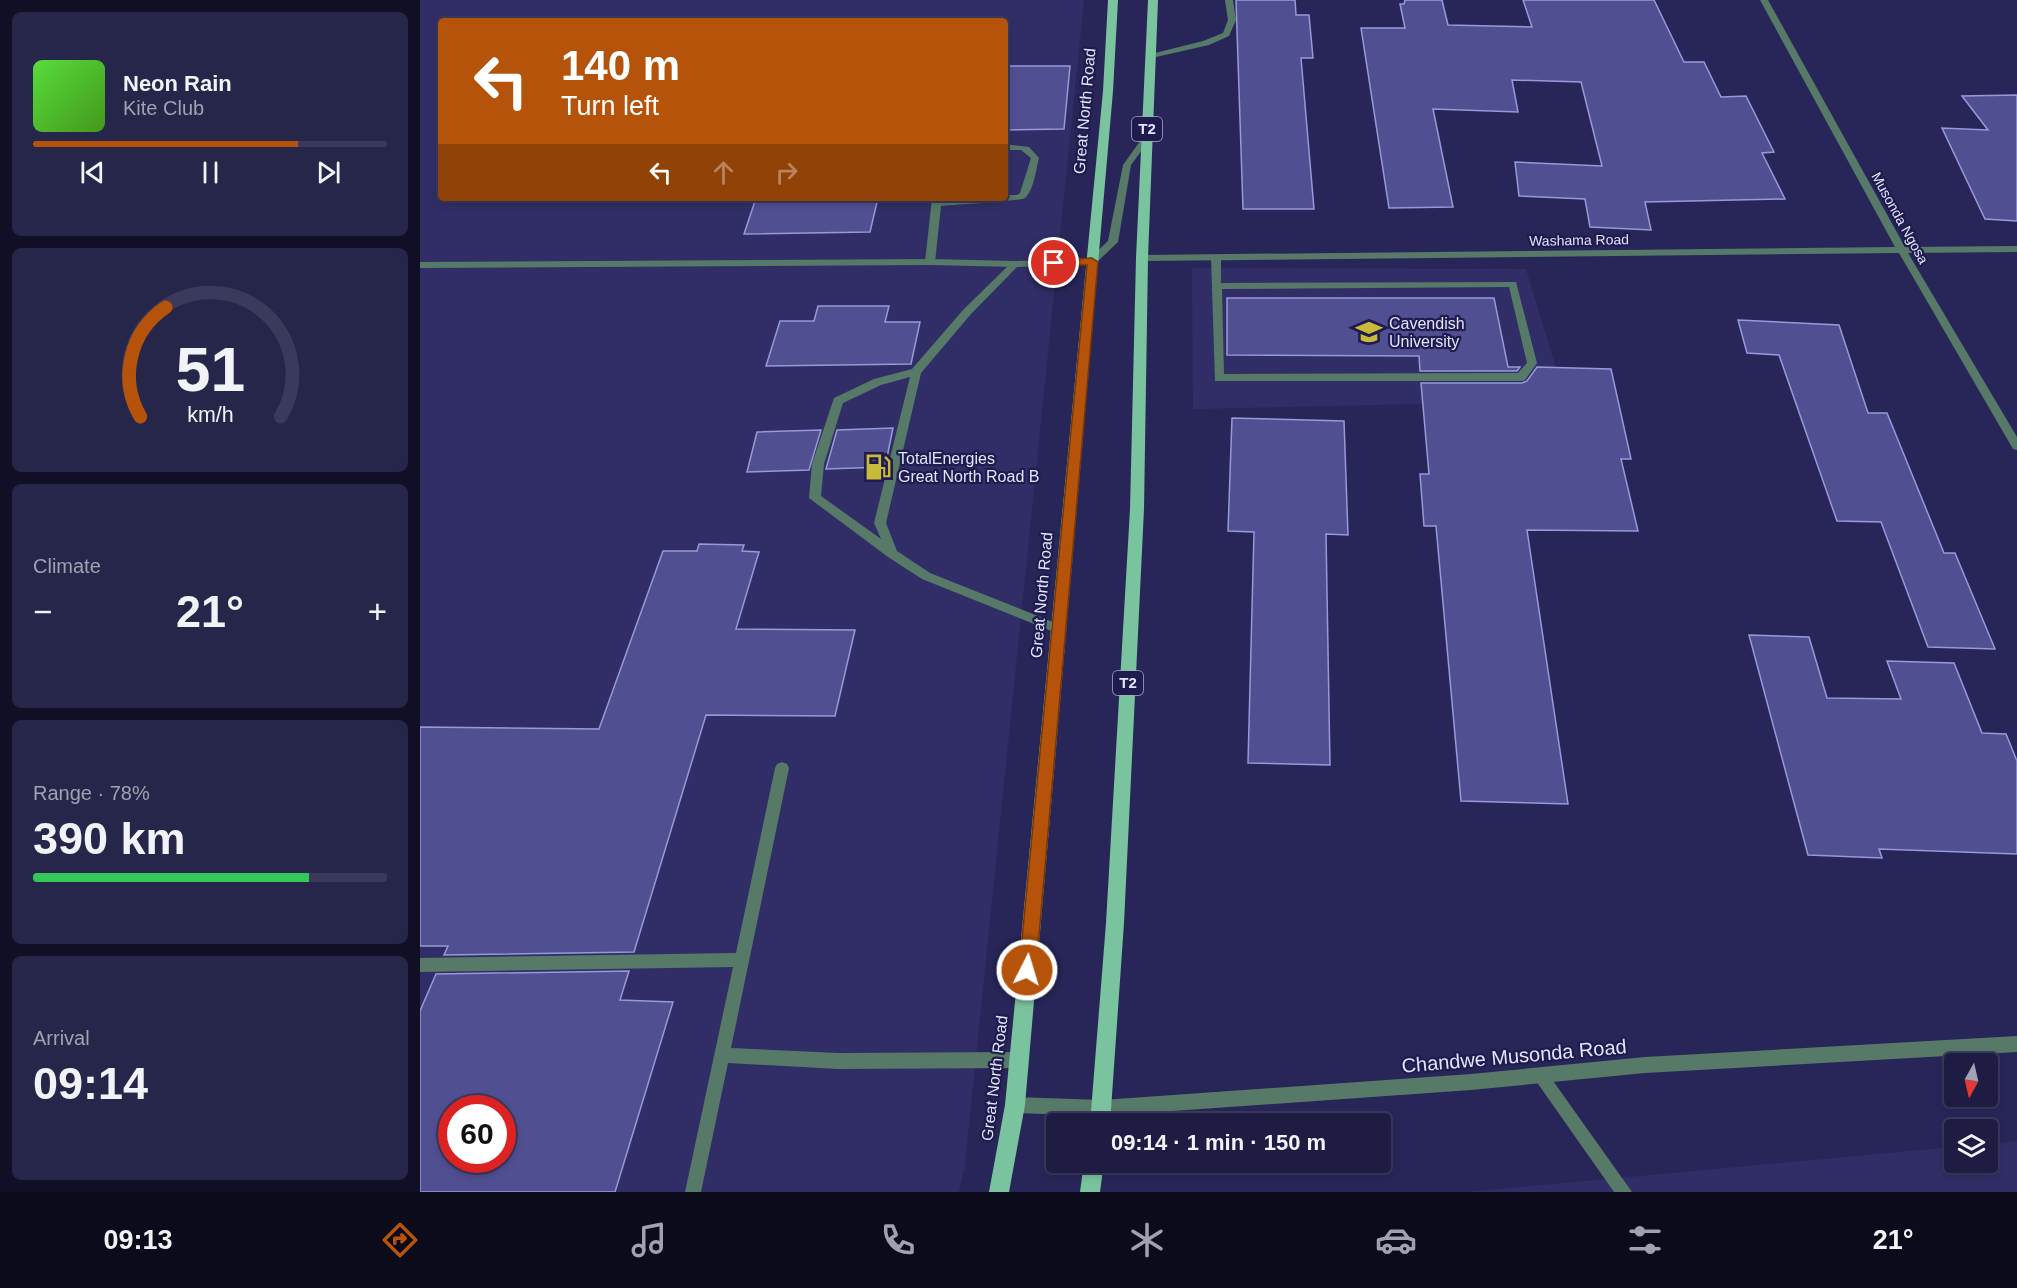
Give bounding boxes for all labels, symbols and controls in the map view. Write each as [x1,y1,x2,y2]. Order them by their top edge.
icon: left [462,42,540,120]
text: 140 m [561,42,680,89]
street label: Great North Road [1071,47,1098,175]
text: Neon Rain [123,71,232,96]
text: Turn left [561,91,659,121]
text: Kite Club [123,97,204,119]
road number: T2 [1132,117,1162,141]
icon: previous [76,156,109,189]
icon: pause [194,156,227,189]
icon: next [312,156,345,189]
icon: left [644,156,677,189]
icon: ahead [707,156,740,189]
icon: right [770,156,803,189]
street label: Musonda Ngosa [1868,170,1932,267]
street label: Washama Road [1529,231,1629,249]
pin [1028,237,1079,288]
icon: arrive [1037,246,1070,279]
place label: Cavendish University [1389,315,1465,350]
school or university icon: Cavendish University [1354,317,1384,347]
text: 51 [175,335,245,404]
text: km/h [187,403,233,427]
place label: TotalEnergies Great North Road B [898,450,1039,485]
fuel station icon: TotalEnergies Great North Road B [863,452,893,482]
street label: Great North Road [1028,531,1055,659]
text: Climate [33,555,101,577]
text: 21° [176,586,244,637]
text: − [33,593,52,630]
text: + [368,593,387,630]
road number: T2 [1113,671,1143,695]
text: Range · 78% [33,782,150,804]
text: 390 km [33,813,186,864]
position arrow [995,938,1059,1002]
street label: Great North Road [978,1014,1011,1142]
text: Arrival [33,1027,90,1049]
street label: Chandwe Musonda Road [1401,1035,1627,1077]
north arrow [1944,1053,1998,1107]
map controls [1944,1053,1998,1173]
text: 09:14 [33,1058,148,1109]
speed limit sign: 60 [438,1095,516,1173]
button: layers [1944,1119,1998,1173]
text: 09:14 · 1 min · 150 m [1111,1130,1326,1155]
icon: directions [379,1219,421,1261]
icon: music [628,1219,670,1261]
icon: phone [877,1219,919,1261]
icon: climate [1126,1219,1168,1261]
icon: car [1375,1219,1417,1261]
icon: filters [1624,1219,1666,1261]
text: 09:13 [103,1225,173,1255]
text: 21° [1873,1225,1913,1255]

